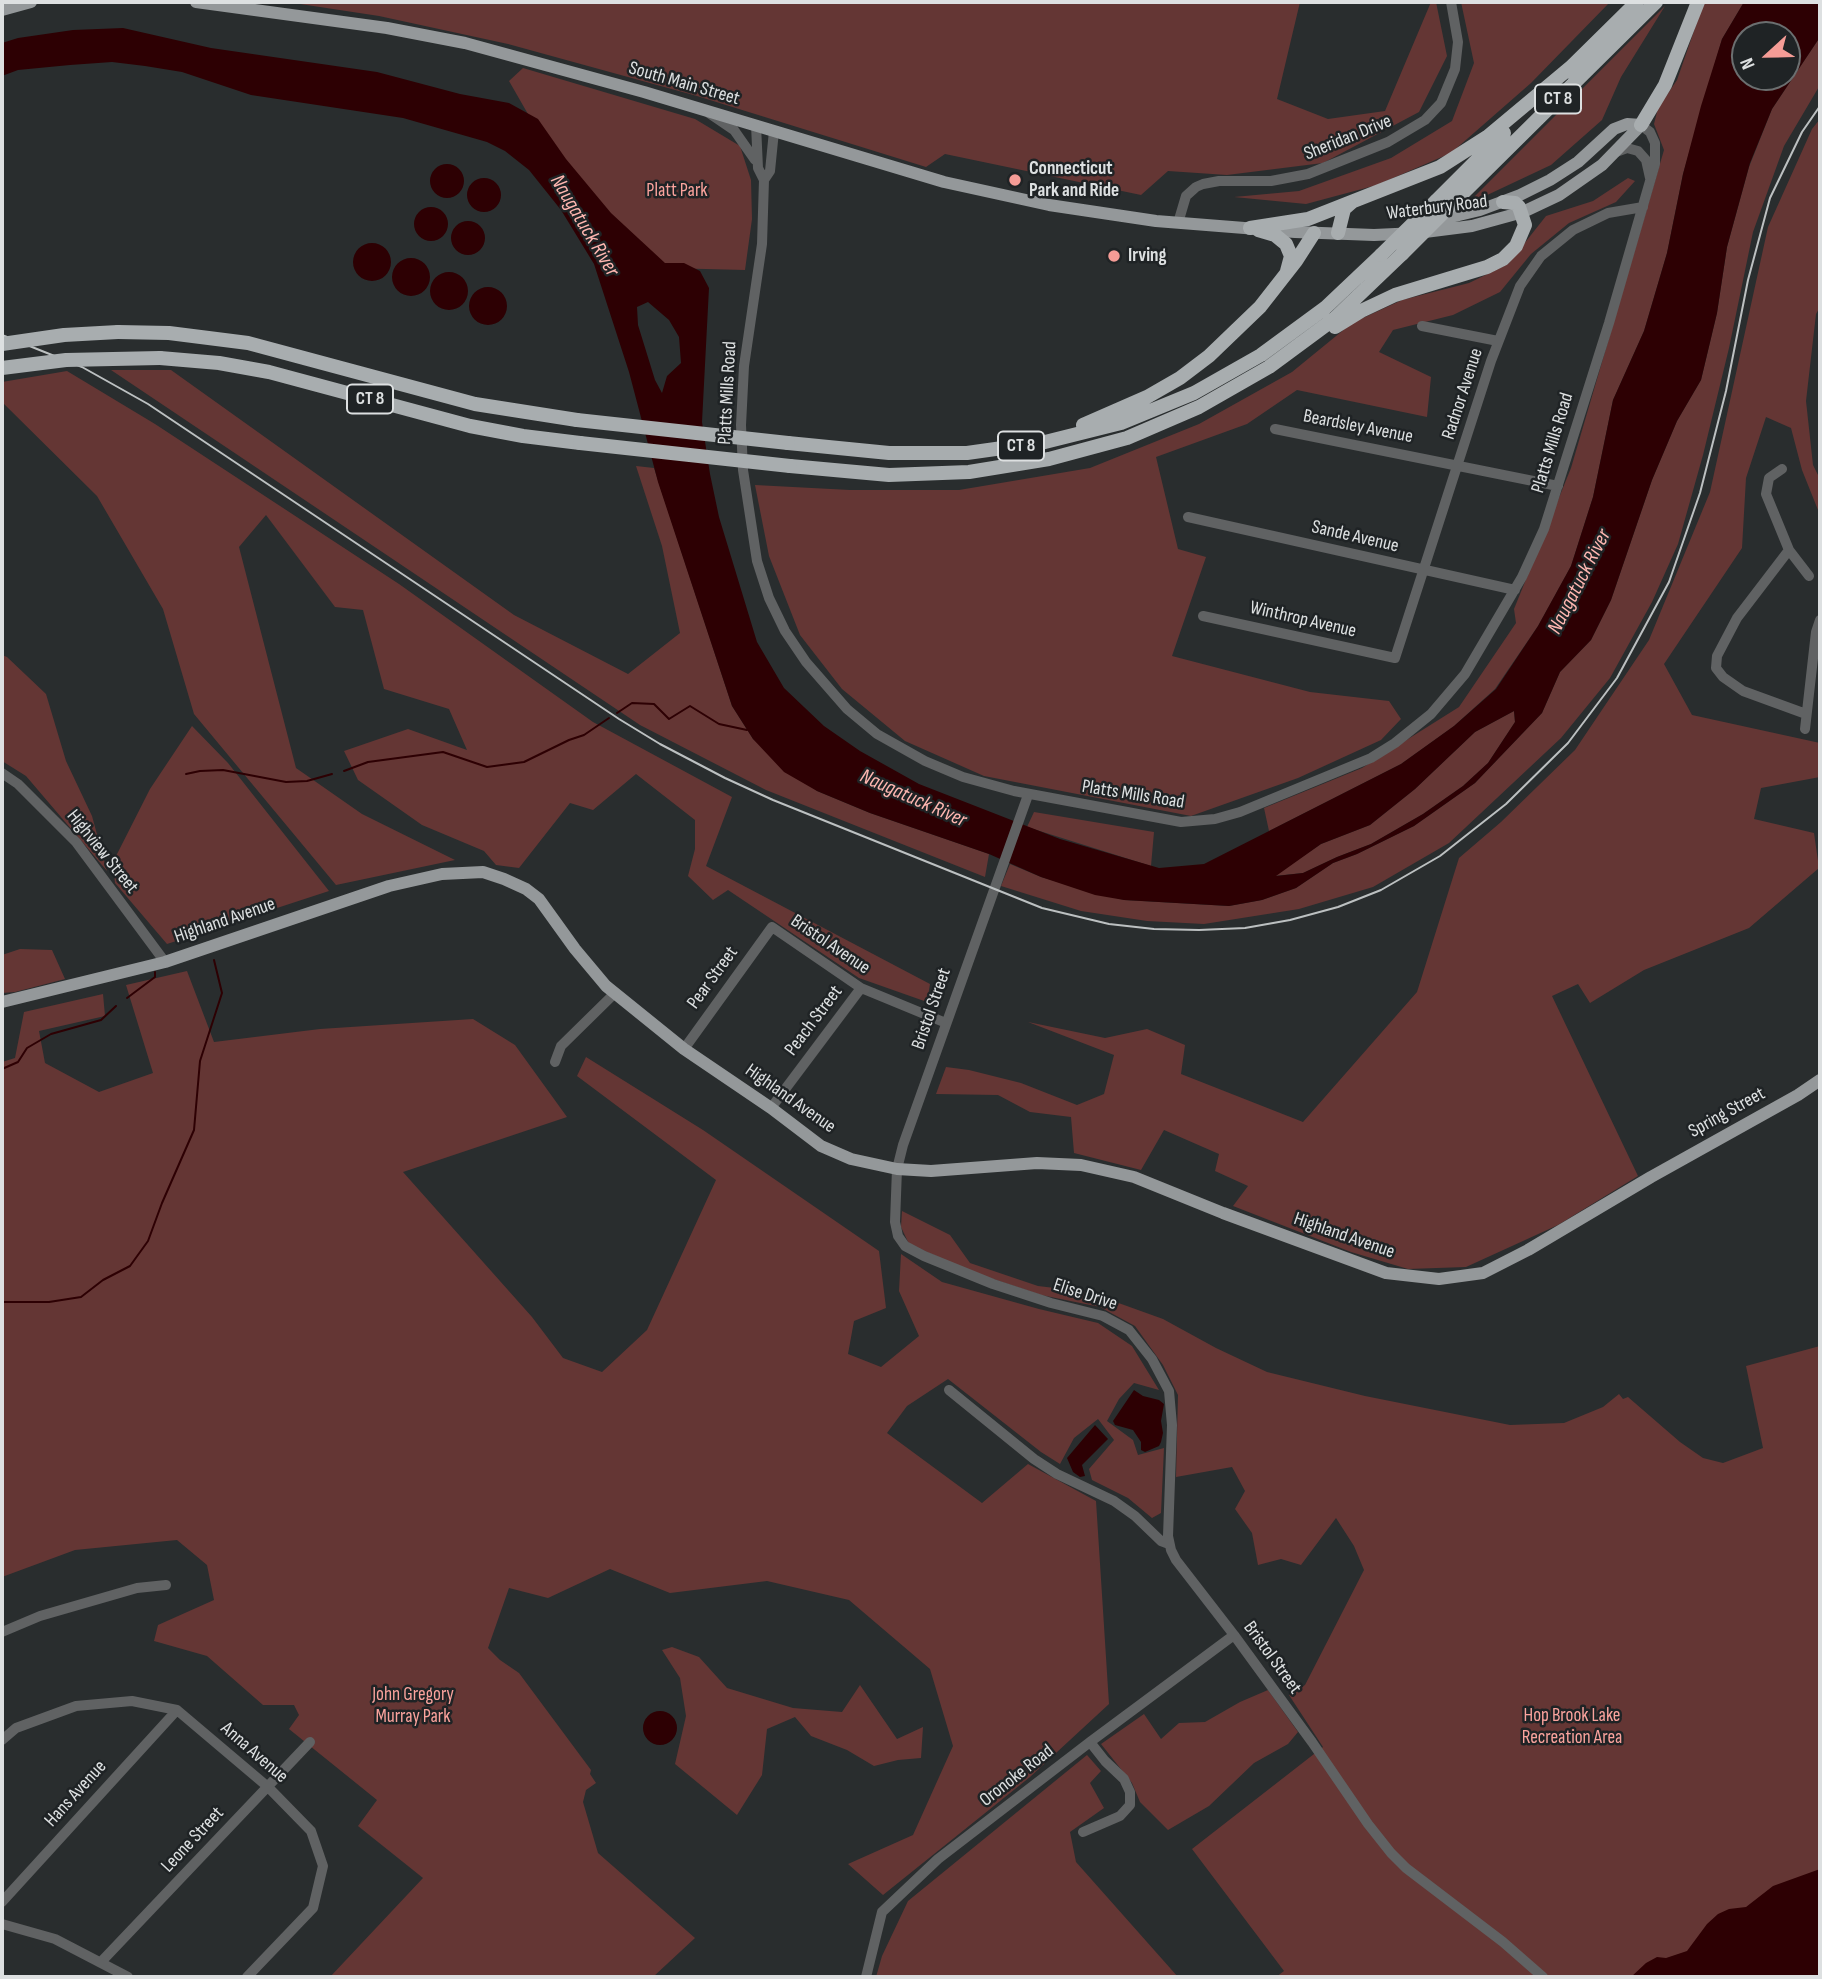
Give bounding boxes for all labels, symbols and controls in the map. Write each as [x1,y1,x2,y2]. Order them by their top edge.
north arrow [1731,21,1801,91]
text: N [1735,54,1760,72]
street label: South Main Street [626,57,742,111]
road number: CT 8 [1535,84,1581,114]
street label: Sheridan Drive [1301,110,1395,166]
place label: Connecticut Park and Ride [1029,158,1119,202]
water label: Naugatuck River [544,171,624,281]
marker: Connecticut Park and Ride [1007,172,1023,188]
park label: Platt Park [646,180,708,202]
street label: Waterbury Road [1385,191,1489,225]
place label: Irving [1128,245,1167,267]
marker: Irving [1106,248,1122,264]
street label: Platts Mills Road [714,341,742,445]
street label: Radnor Avenue [1438,345,1488,443]
road number: CT 8 [347,384,393,414]
street label: Platts Mills Road [1527,390,1579,496]
street label: Beardsley Avenue [1301,405,1415,449]
road number: CT 8 [998,432,1044,461]
street label: Sande Avenue [1309,516,1401,558]
water label: Naugatuck River [1543,525,1617,639]
street label: Winthrop Avenue [1248,597,1358,643]
water label: Naugatuck River [856,764,970,834]
street label: Platts Mills Road [1080,776,1186,814]
street label: Highview Street [61,806,143,898]
street label: Highland Avenue [172,893,278,949]
street label: Bristol Avenue [786,910,874,980]
street label: Pear Street [683,942,743,1014]
street label: Bristol Street [907,965,957,1053]
street label: Peach Street [780,981,848,1061]
street label: Highland Avenue [740,1059,840,1139]
street label: Spring Street [1685,1083,1769,1143]
street label: Highland Avenue [1291,1208,1397,1264]
street label: Elise Drive [1050,1274,1120,1316]
street label: Bristol Street [1238,1617,1306,1699]
park label: John Gregory Murray Park [372,1684,454,1728]
park label: Hop Brook Lake Recreation Area [1522,1705,1622,1749]
street label: Anna Avenue [216,1718,292,1788]
street label: Oronoke Road [975,1740,1059,1812]
street label: Hans Avenue [40,1756,112,1832]
street label: Leone Street [157,1803,229,1877]

